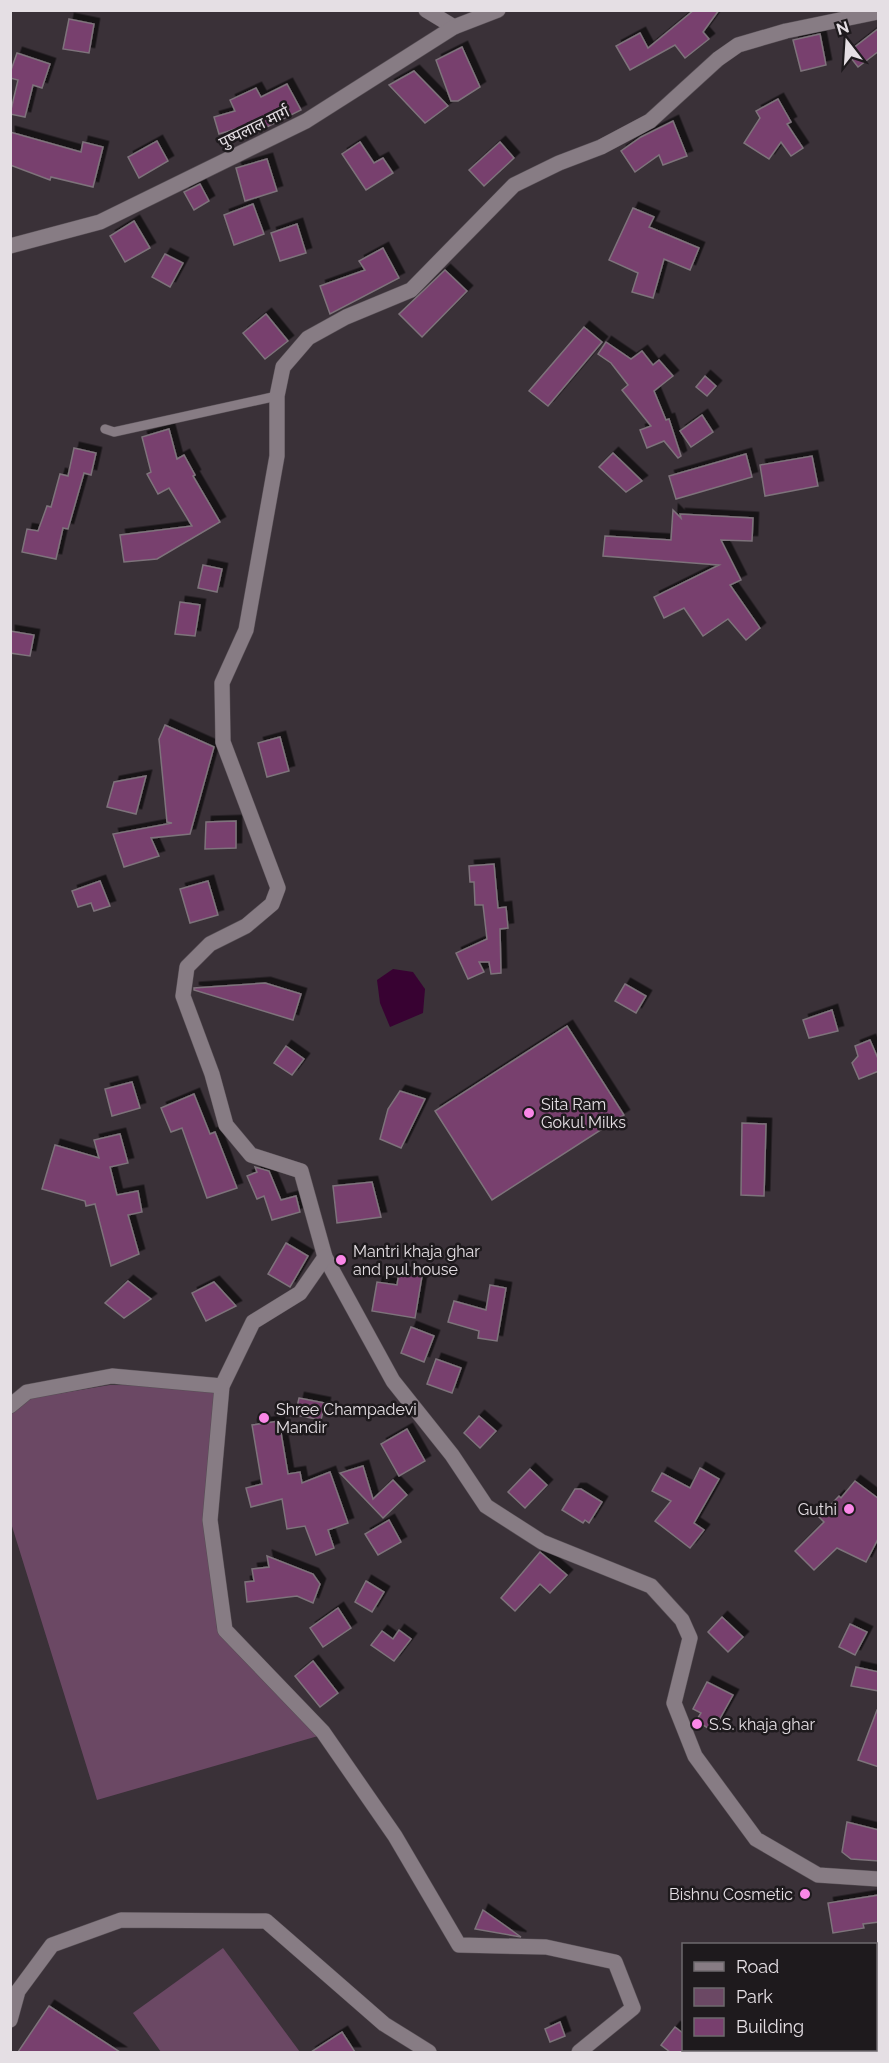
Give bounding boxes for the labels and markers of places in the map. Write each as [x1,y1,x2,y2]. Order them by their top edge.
place label: Sita Ram Gokul Milks [541,1095,626,1132]
marker: Sita Ram Gokul Milks [522,1106,536,1120]
place label: Mantri khaja ghar and pul house [353,1242,480,1279]
marker: Mantri khaja ghar and pul house [334,1253,348,1267]
place label: Shree Champadevi Mandir [276,1400,417,1437]
marker: Shree Champadevi Mandir [257,1411,271,1425]
place label: Guthi [798,1500,837,1519]
marker: Guthi [842,1502,856,1516]
place label: S.S. khaja ghar [709,1715,815,1734]
marker: S.S. khaja ghar [690,1717,704,1731]
place label: Bishnu Cosmetic [669,1885,793,1904]
marker: Bishnu Cosmetic [798,1887,812,1901]

